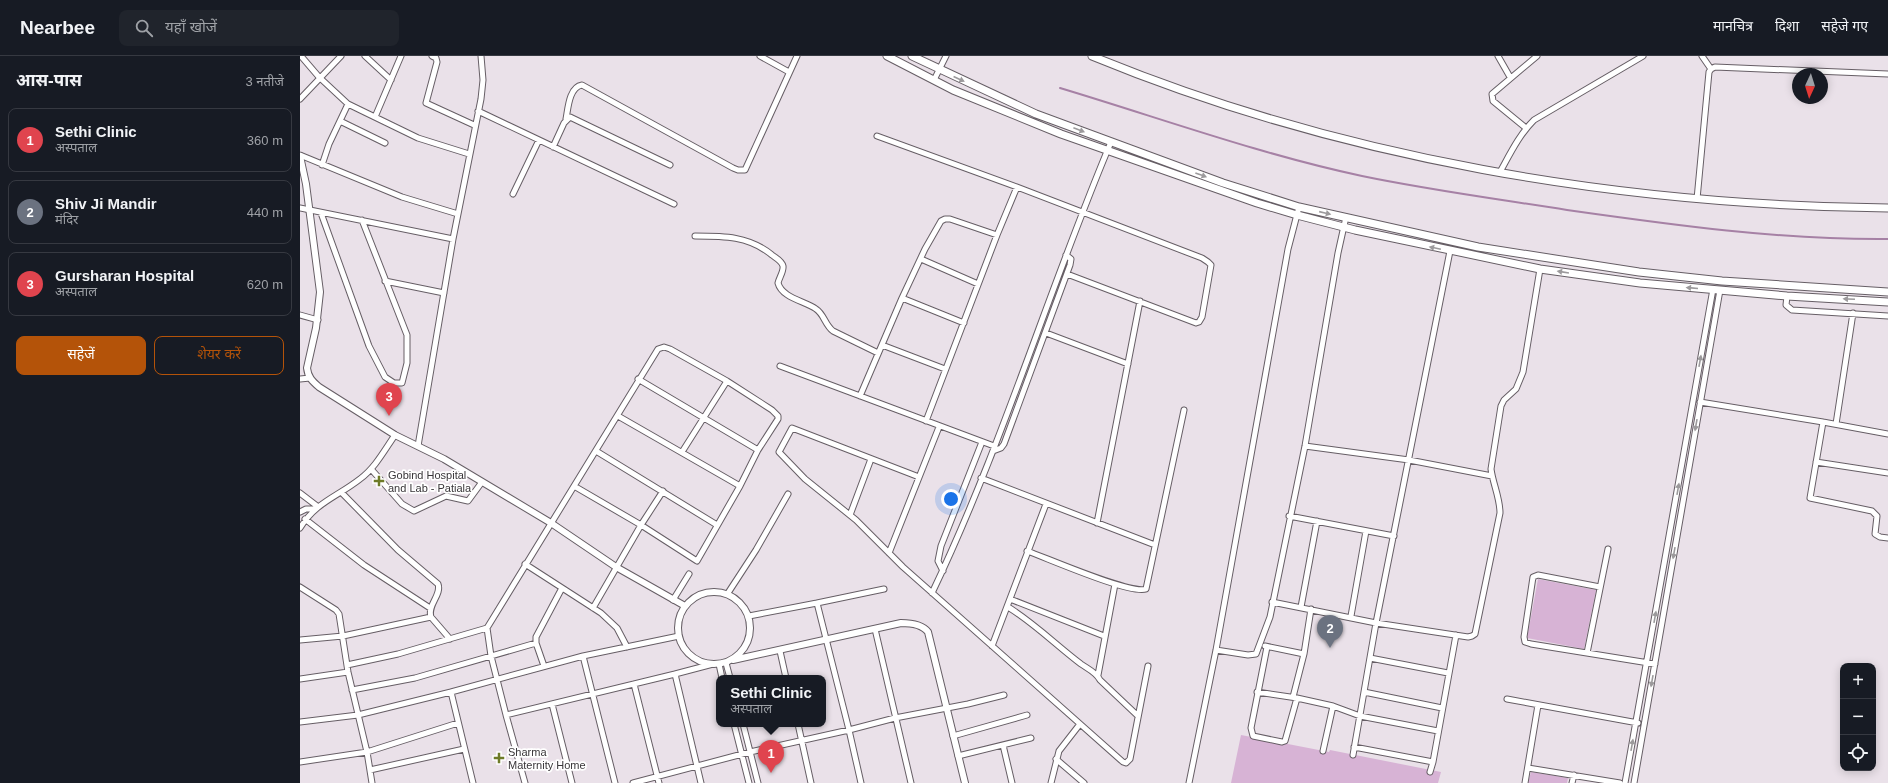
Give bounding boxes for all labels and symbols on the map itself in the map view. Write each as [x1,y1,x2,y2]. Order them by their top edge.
north arrow [1792,68,1828,104]
one-way arrow [954,76,965,82]
one-way arrow [1073,128,1085,134]
one-way arrow [1195,172,1207,178]
one-way arrow [1319,210,1331,216]
one-way arrow [1429,244,1441,250]
one-way arrow [1556,269,1569,275]
one-way arrow [1686,284,1698,291]
one-way arrow [1843,296,1855,303]
one-way arrow [1698,355,1704,367]
pin: 3 [376,383,402,416]
one-way arrow [1693,419,1699,431]
place label: Gobind Hospital and Lab - Patiala [388,469,472,494]
marker: Gobind Hospital and Lab - Patiala [373,475,385,487]
one-way arrow [1675,483,1681,495]
your location [941,489,961,509]
one-way arrow [1671,547,1677,559]
one-way arrow [1652,611,1658,623]
pin: 2 [1317,615,1343,648]
one-way arrow [1649,675,1655,687]
one-way arrow [1629,738,1635,751]
pin: 1 [758,740,784,773]
place label: Sharma Maternity Home [508,746,586,771]
marker: Sharma Maternity Home [493,752,505,764]

